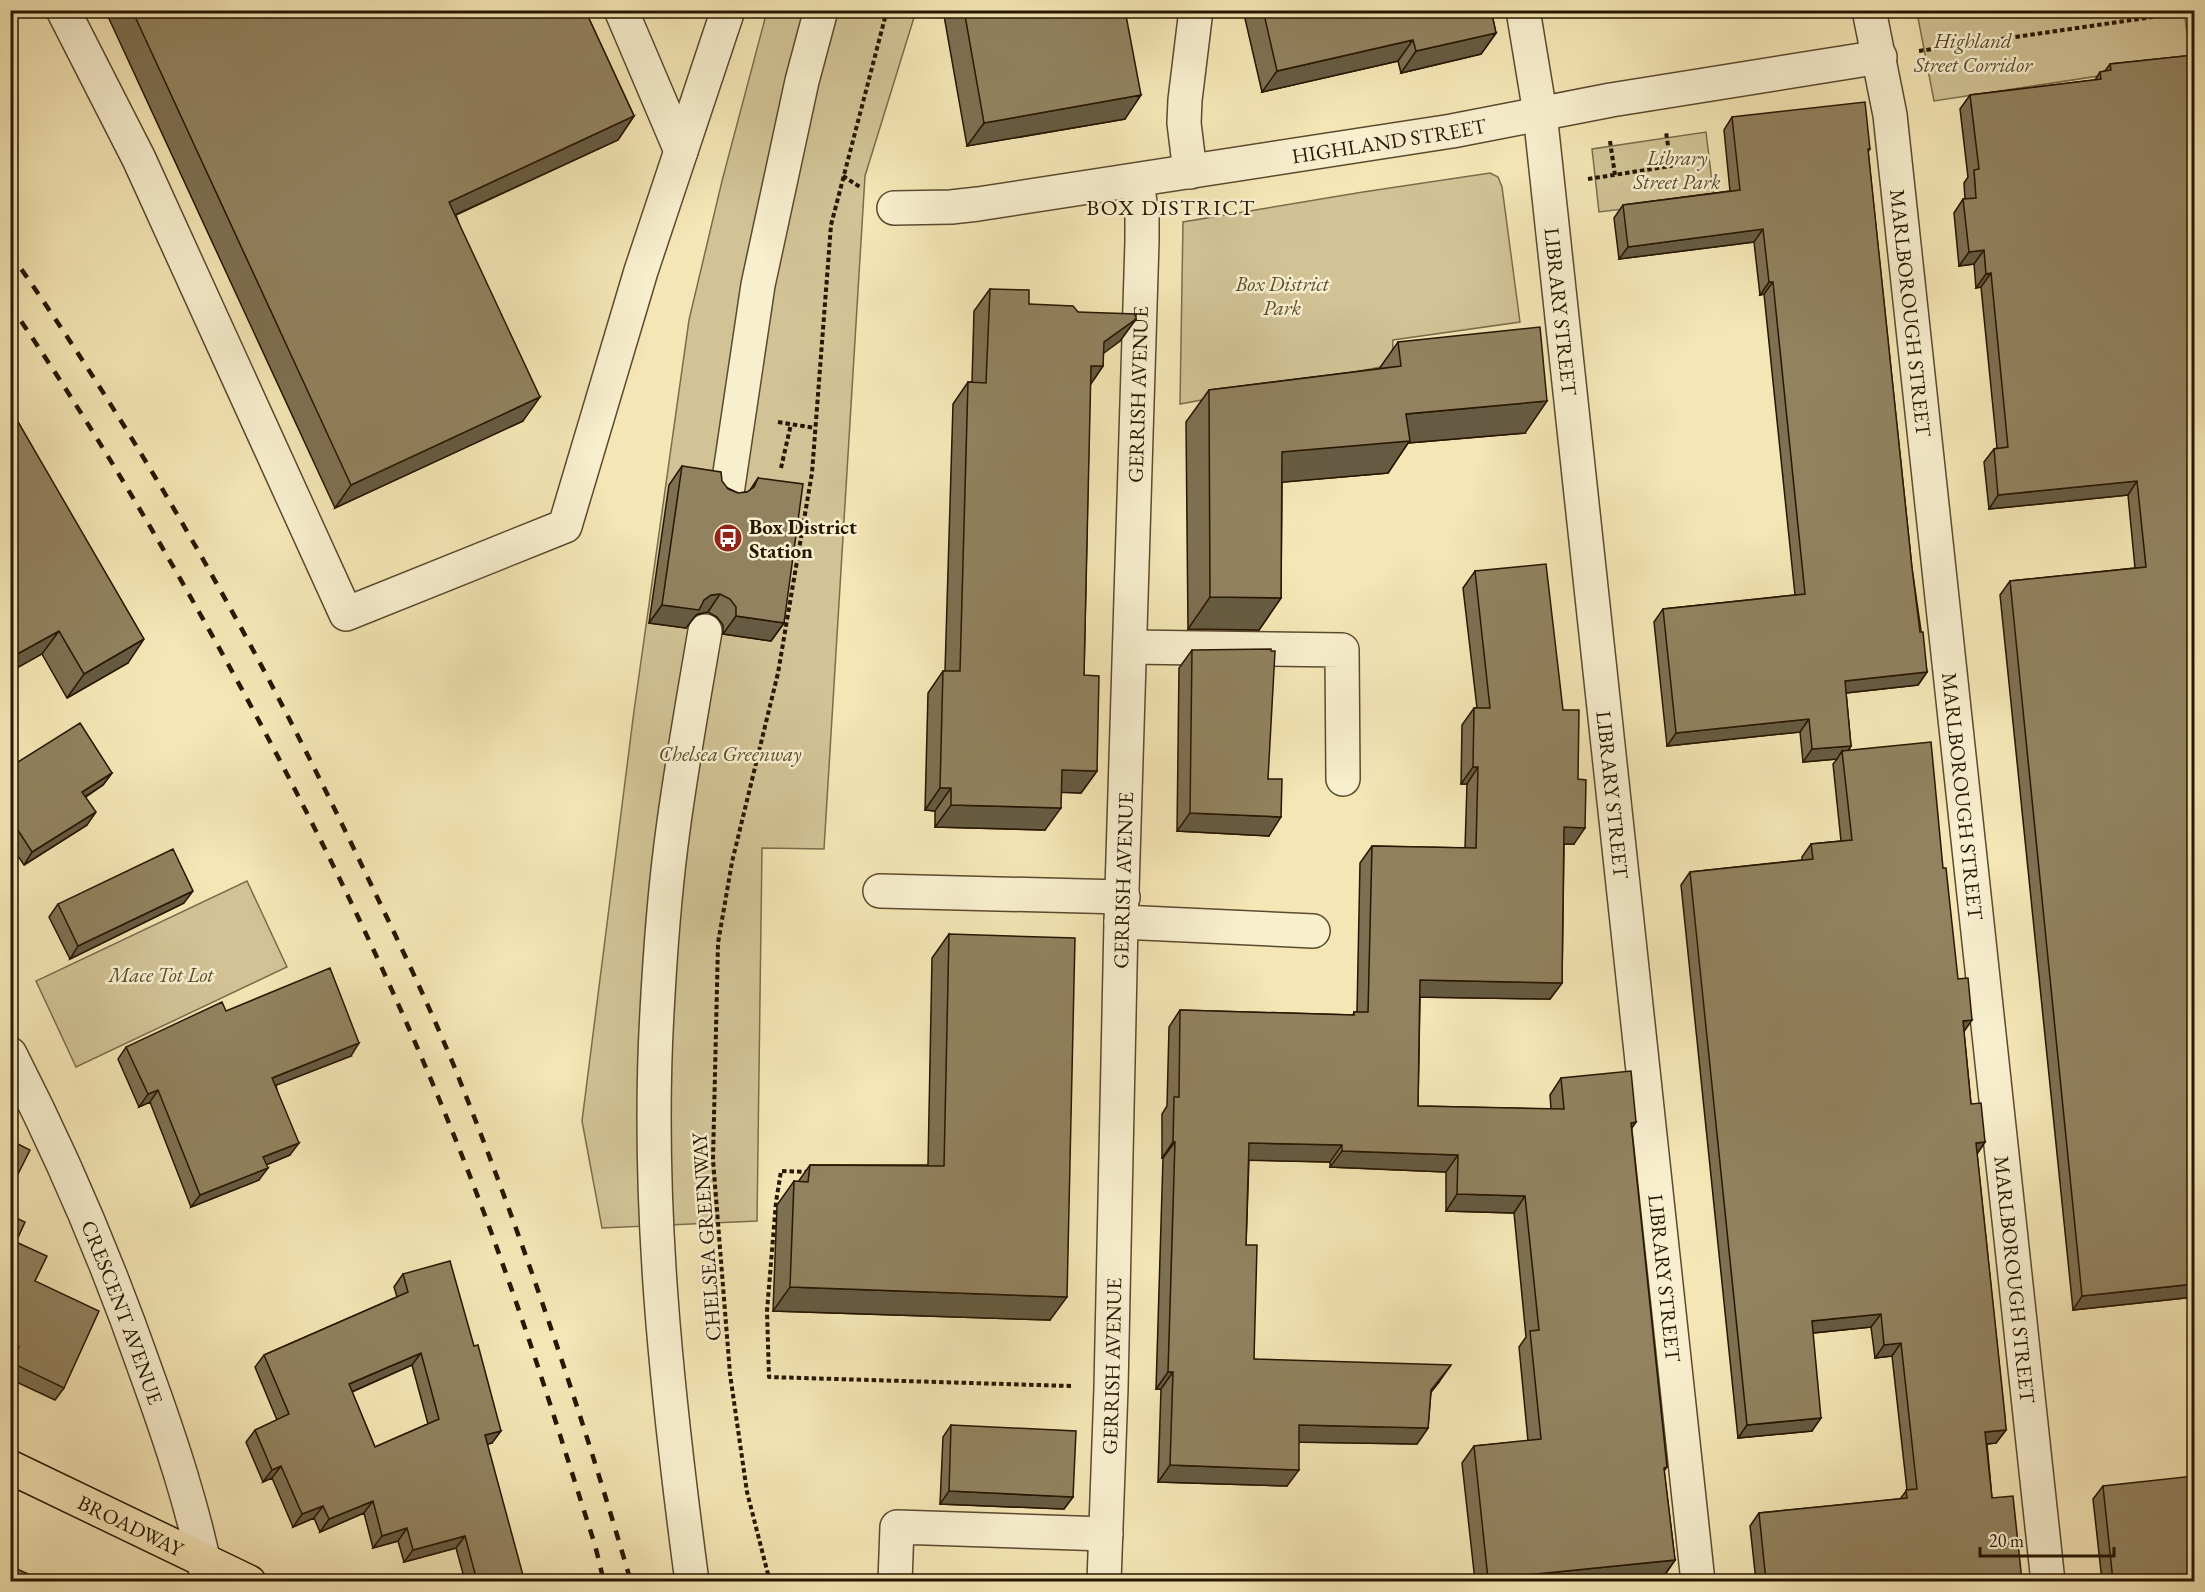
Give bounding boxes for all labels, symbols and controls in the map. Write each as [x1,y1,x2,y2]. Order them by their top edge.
park label: Highland Street Corridor [1913,27,2033,78]
street label: HIGHLAND STREET [1290,111,1489,169]
park label: Library Street Park [1633,144,1721,195]
street label: MARLBOROUGH STREET [1885,188,1938,439]
district label: BOX DISTRICT [1086,193,1256,222]
street label: LIBRARY STREET [1539,226,1584,398]
park label: Box District Park [1234,270,1330,321]
street label: GERRISH AVENUE [1121,306,1153,483]
place label: Box District Station [749,513,857,564]
bus stop icon: Box District Station [712,522,744,554]
street label: MARLBOROUGH STREET [1937,671,1990,922]
street label: LIBRARY STREET [1591,710,1636,881]
park label: Chelsea Greenway [659,740,802,767]
street label: GERRISH AVENUE [1107,791,1139,969]
park label: Mace Tot Lot [107,961,214,988]
street label: CHELSEA GREENWAY [685,1130,727,1342]
street label: MARLBOROUGH STREET [1989,1154,2042,1405]
street label: LIBRARY STREET [1643,1193,1688,1364]
street label: CRESCENT AVENUE [76,1216,170,1408]
street label: GERRISH AVENUE [1095,1277,1127,1455]
street label: BROADWAY [74,1488,190,1563]
scale bar [1980,1520,2114,1558]
text: 20 m [1989,1529,2024,1552]

